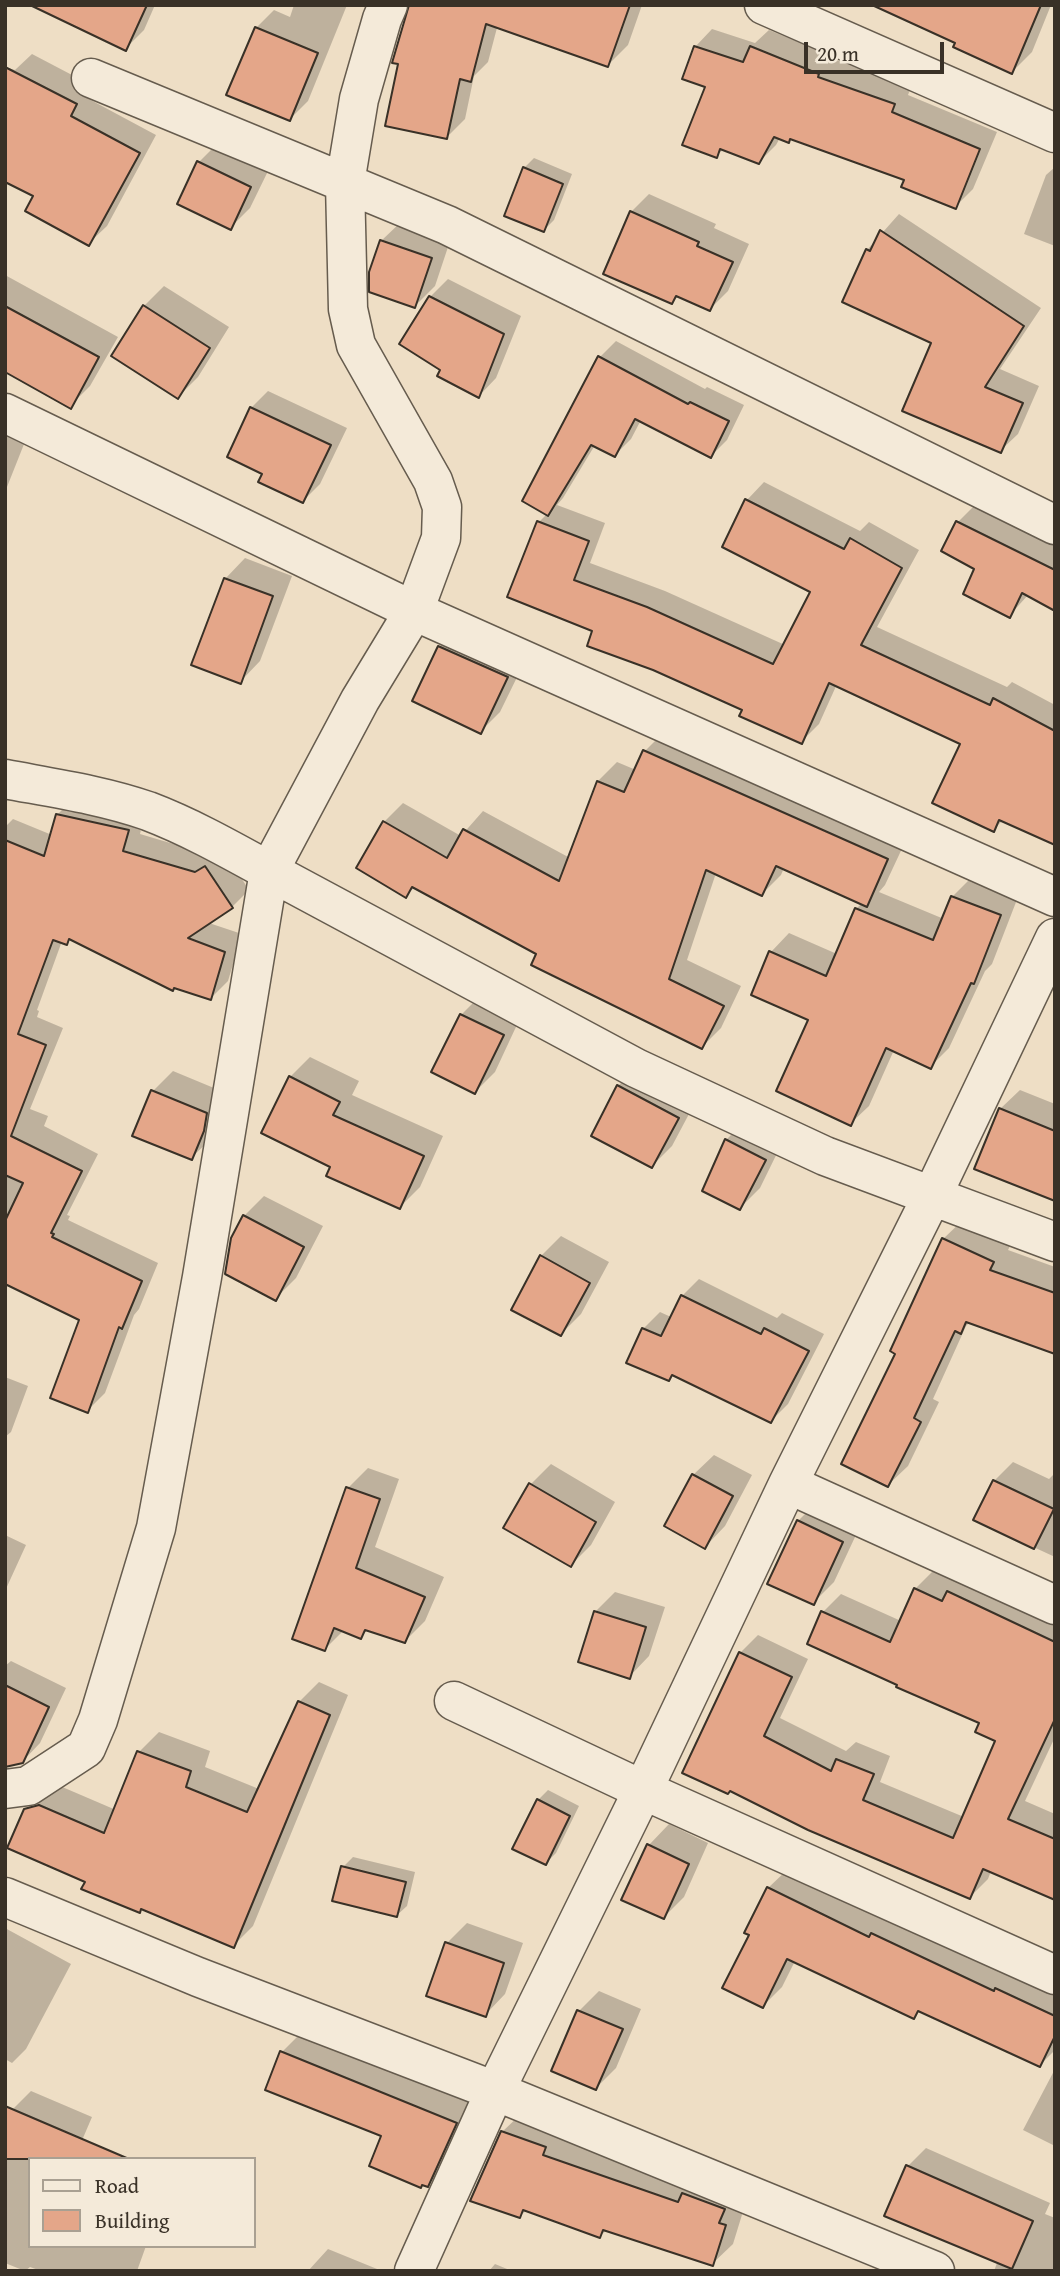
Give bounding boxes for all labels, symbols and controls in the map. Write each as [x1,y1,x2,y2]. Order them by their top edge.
scale bar [808,28,948,72]
text: 20 m [817,38,859,69]
legend [28,2157,256,2248]
text: Road [95,2170,139,2201]
text: Building [95,2205,169,2236]

